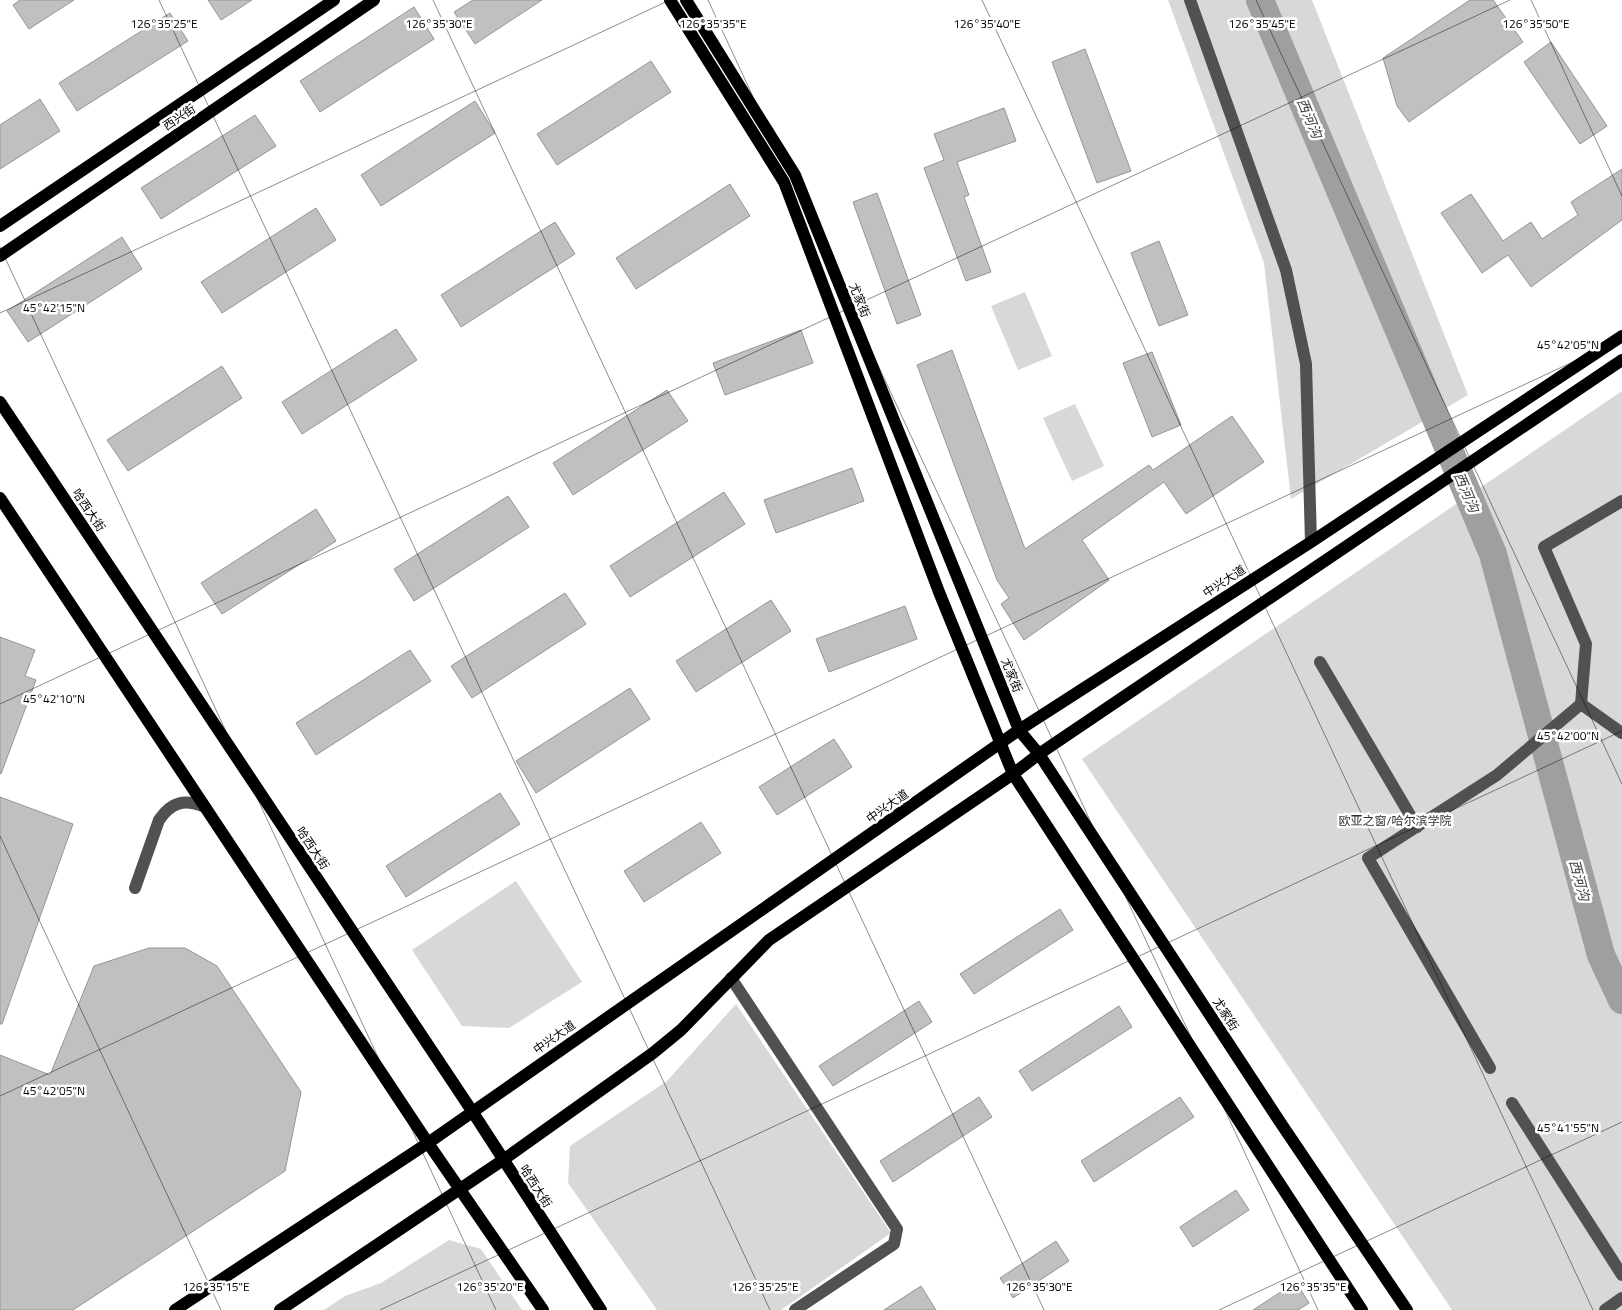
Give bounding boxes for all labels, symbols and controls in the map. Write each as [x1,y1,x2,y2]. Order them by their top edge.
text: 126°35'25"E [130,14,198,33]
text: 126°35'30"E [405,14,473,33]
text: 126°35'35"E [679,14,747,33]
text: 126°35'40"E [953,14,1021,33]
text: 126°35'45"E [1228,14,1296,33]
text: 126°35'50"E [1502,14,1570,33]
water label: 西河沟 [1292,95,1329,143]
street label: 西兴街 [159,99,199,135]
street label: 尤家街 [844,280,876,320]
text: 45°42'15"N [23,298,85,317]
text: 45°42'05"N [1537,335,1599,354]
water label: 西河沟 [1449,469,1486,517]
street label: 哈西大街 [68,485,110,535]
street label: 中兴大道 [1199,560,1249,602]
street label: 尤家街 [996,655,1028,695]
text: 45°42'10"N [23,689,85,708]
text: 45°42'00"N [1537,726,1599,745]
street label: 中兴大道 [862,784,912,828]
park label: 欧亚之窗/哈尔滨学院 [1339,811,1451,830]
street label: 哈西大街 [292,823,334,873]
water label: 西河沟 [1564,857,1596,905]
street label: 尤家街 [1208,994,1244,1034]
street label: 中兴大道 [529,1015,579,1059]
text: 45°42'05"N [23,1081,85,1100]
text: 45°41'55"N [1537,1118,1599,1137]
street label: 哈西大街 [515,1161,557,1211]
text: 126°35'15"E [182,1277,250,1296]
text: 126°35'20"E [456,1277,524,1296]
text: 126°35'25"E [731,1277,799,1296]
text: 126°35'30"E [1005,1277,1073,1296]
text: 126°35'35"E [1279,1277,1347,1296]

